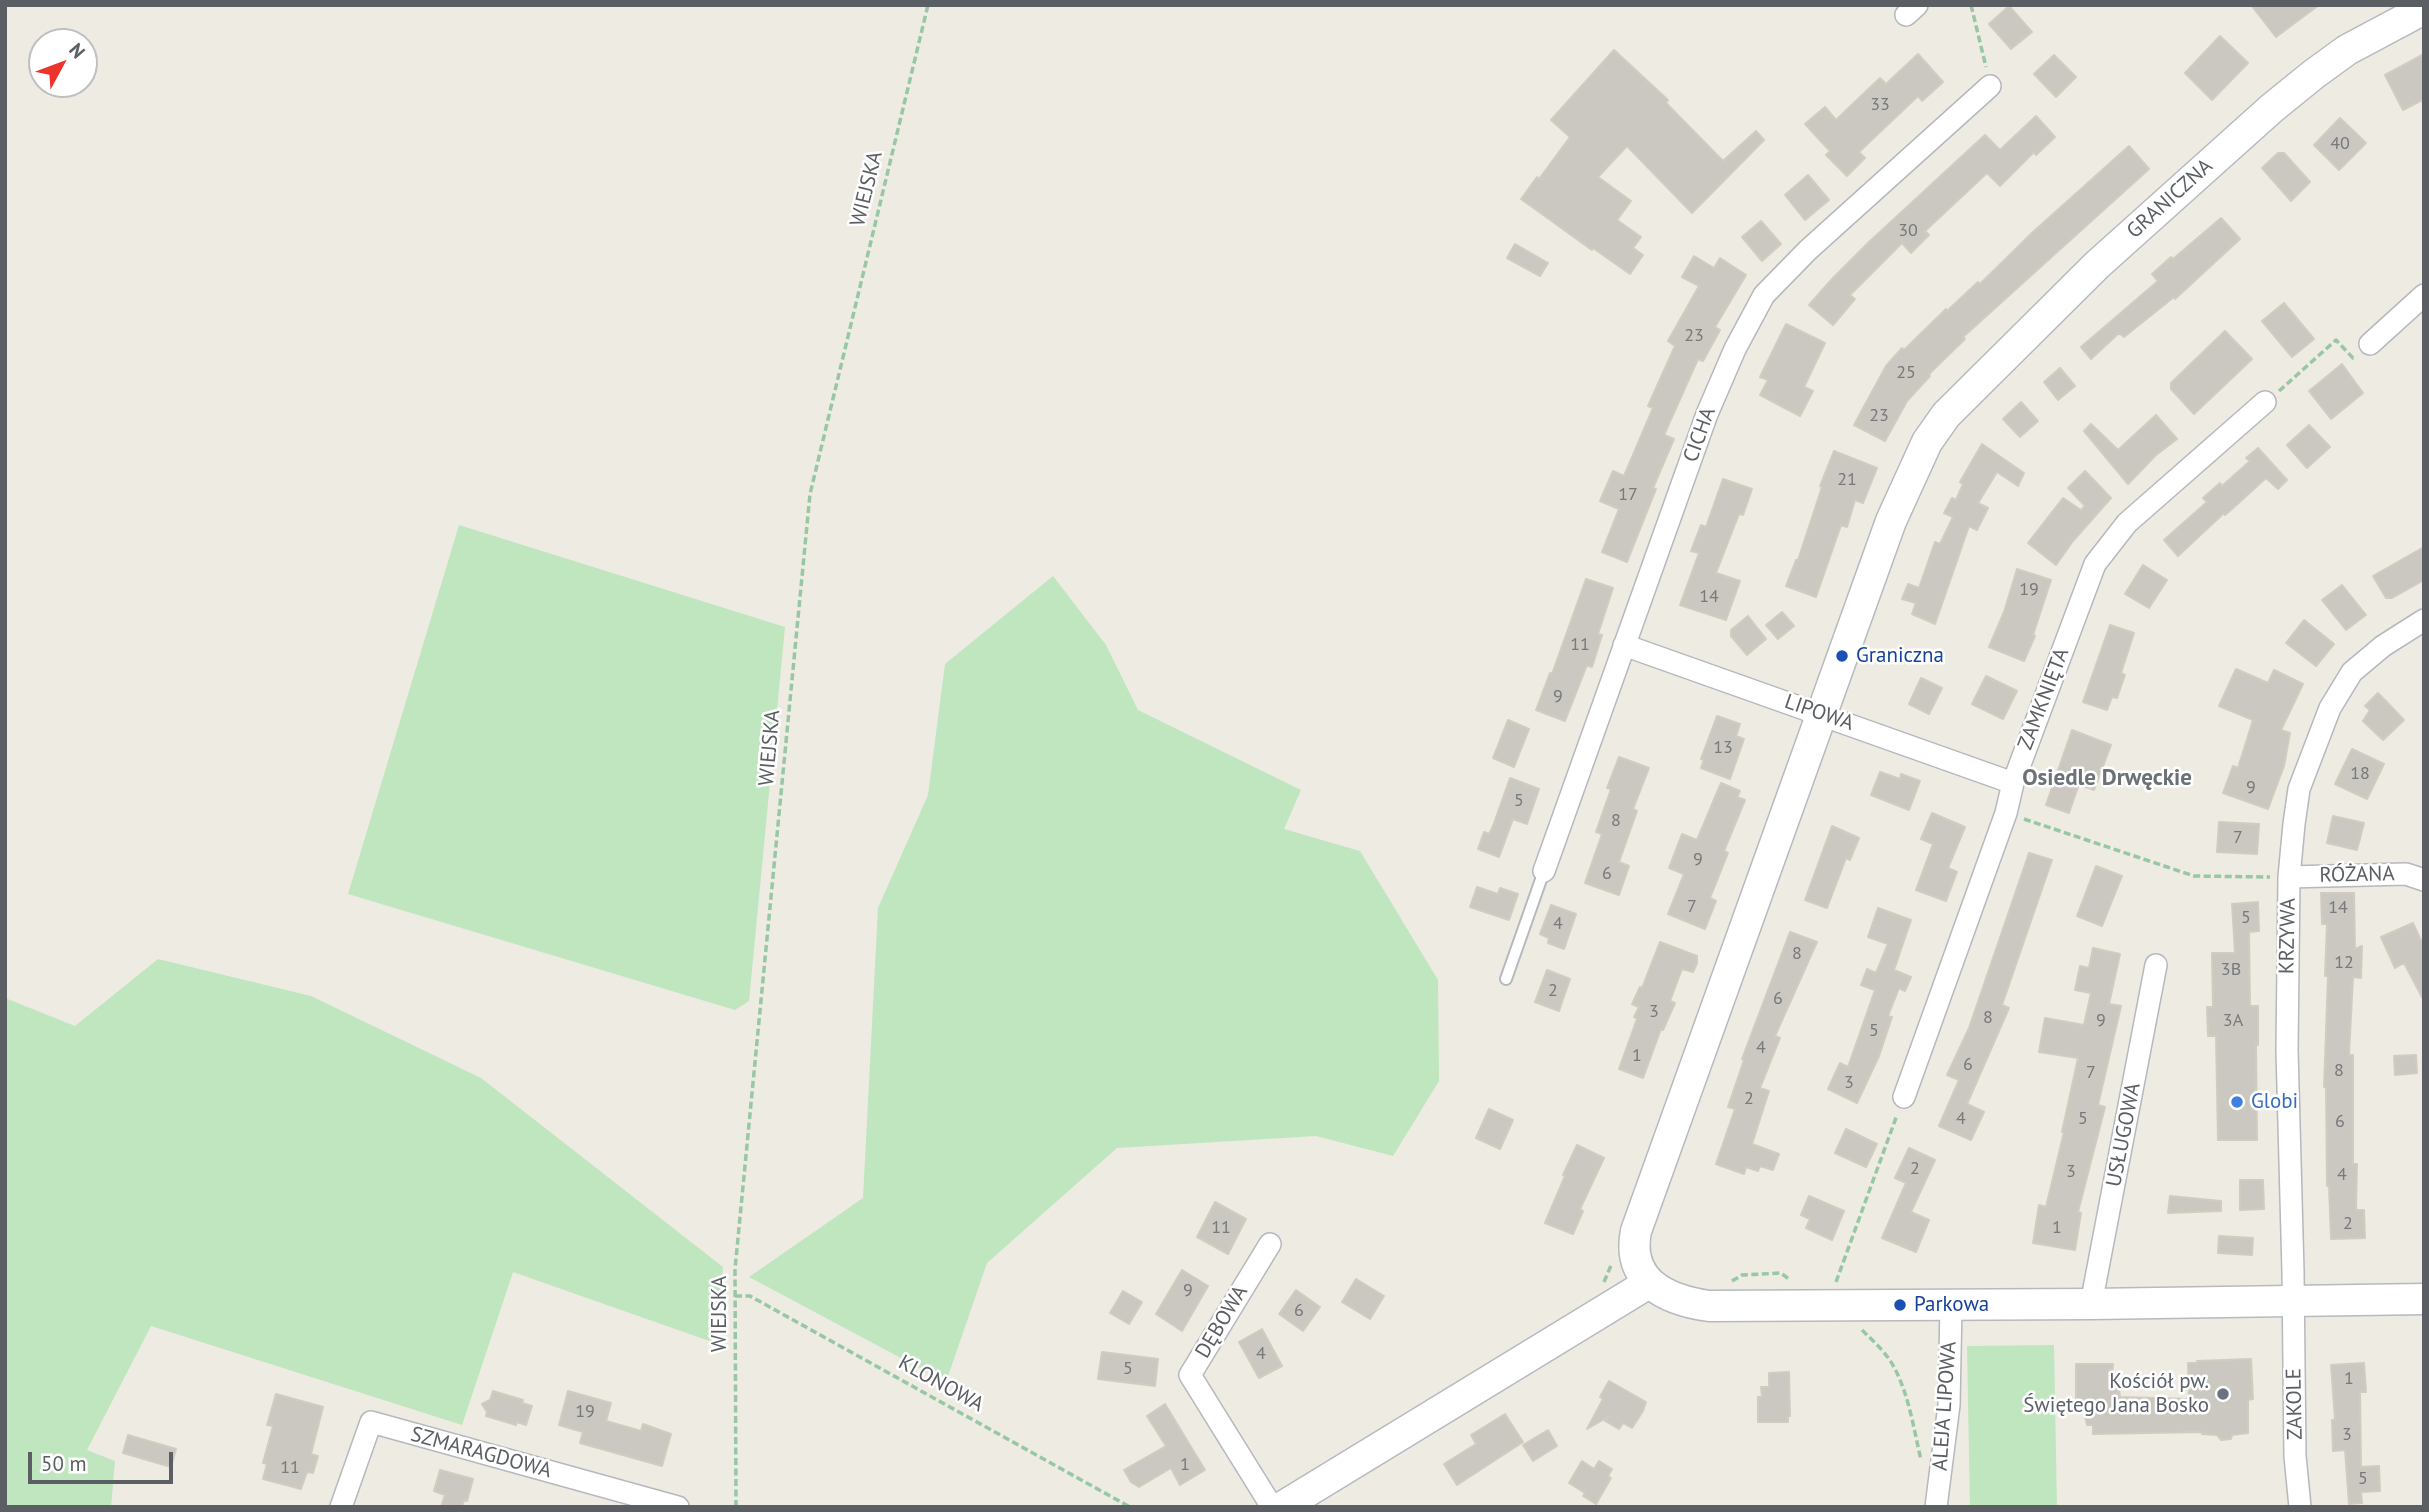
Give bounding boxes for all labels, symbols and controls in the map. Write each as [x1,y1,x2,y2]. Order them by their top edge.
north arrow [28,28,98,98]
text: N [64,38,90,63]
house number: 33 [1870,94,1890,116]
house number: 40 [2330,133,2350,155]
street label: WIEJSKA [846,149,888,229]
street label: GRANICZNA [2122,154,2218,244]
house number: 30 [1898,220,1918,242]
house number: 23 [1684,325,1704,347]
house number: 25 [1896,362,1916,384]
street label: CICHA [1678,404,1722,466]
house number: 23 [1869,405,1889,427]
house number: 21 [1837,469,1857,491]
house number: 17 [1618,484,1638,506]
house number: 19 [2019,579,2039,601]
house number: 14 [1699,586,1719,608]
house number: 11 [1570,634,1590,656]
place label: Graniczna [1856,643,1944,669]
street label: ZAMKNIĘTA [2013,645,2075,753]
marker: Graniczna [1834,648,1850,664]
house number: 9 [1553,686,1563,708]
street label: LIPOWA [1781,689,1857,737]
street label: WIEJSKA [754,709,786,787]
house number: 13 [1713,737,1733,759]
house number: 18 [2350,763,2370,785]
district label: Osiedle Drwęckie [2022,764,2192,792]
house number: 9 [2246,777,2256,799]
house number: 5 [1514,790,1524,812]
house number: 8 [1611,810,1621,832]
house number: 7 [2233,827,2243,849]
house number: 9 [1693,849,1703,871]
street label: RÓŻANA [2319,862,2395,888]
house number: 6 [1602,863,1612,885]
house number: 7 [1687,896,1697,918]
house number: 14 [2328,897,2348,919]
street label: KRZYWA [2275,898,2301,974]
house number: 5 [2241,907,2251,929]
house number: 4 [1553,913,1563,935]
house number: 8 [1792,943,1802,965]
house number: 12 [2334,952,2354,974]
house number: 3B [2221,959,2241,981]
house number: 2 [1548,980,1558,1002]
house number: 6 [1773,988,1783,1010]
house number: 3 [1649,1001,1659,1023]
house number: 8 [1983,1007,1993,1029]
house number: 9 [2096,1010,2106,1032]
house number: 3A [2223,1010,2243,1032]
house number: 5 [1869,1020,1879,1042]
house number: 4 [1756,1037,1766,1059]
house number: 1 [1632,1045,1642,1067]
house number: 6 [1963,1054,1973,1076]
house number: 8 [2334,1060,2344,1082]
house number: 7 [2086,1062,2096,1084]
house number: 3 [1844,1072,1854,1094]
street label: USŁUGOWA [2102,1081,2146,1189]
house number: 2 [1744,1088,1754,1110]
place label: Globi [2251,1089,2298,1115]
marker: Globi [2229,1094,2245,1110]
house number: 4 [1956,1108,1966,1130]
house number: 5 [2078,1108,2088,1130]
house number: 6 [2335,1111,2345,1133]
house number: 2 [1910,1158,1920,1180]
house number: 3 [2066,1161,2076,1183]
house number: 4 [2337,1164,2347,1186]
house number: 2 [2343,1213,2353,1235]
house number: 11 [1211,1217,1231,1239]
house number: 1 [2052,1217,2062,1239]
street label: WIEJSKA [707,1276,733,1352]
house number: 9 [1183,1280,1193,1302]
street label: DĘBOWA [1191,1281,1253,1363]
place label: Parkowa [1914,1292,1989,1318]
marker: Parkowa [1892,1297,1908,1313]
house number: 6 [1294,1300,1304,1322]
street label: ALEJA LIPOWA [1928,1340,1962,1472]
house number: 4 [1256,1343,1266,1365]
street label: KLONOWA [894,1350,988,1418]
house number: 5 [1123,1358,1133,1380]
street label: ZAKOLE [2282,1368,2308,1440]
house number: 1 [2344,1368,2354,1390]
place label: Kościół pw. Świętego Jana Bosko [2023,1369,2209,1419]
marker: Kościół pw. Świętego Jana Bosko [2215,1386,2231,1402]
house number: 19 [575,1401,595,1423]
street label: SZMARAGDOWA [408,1422,554,1484]
house number: 3 [2342,1424,2352,1446]
scale bar [32,1438,177,1482]
text: 50 m [41,1450,87,1477]
house number: 1 [1180,1454,1190,1476]
house number: 11 [280,1457,300,1479]
house number: 5 [2358,1468,2368,1490]

